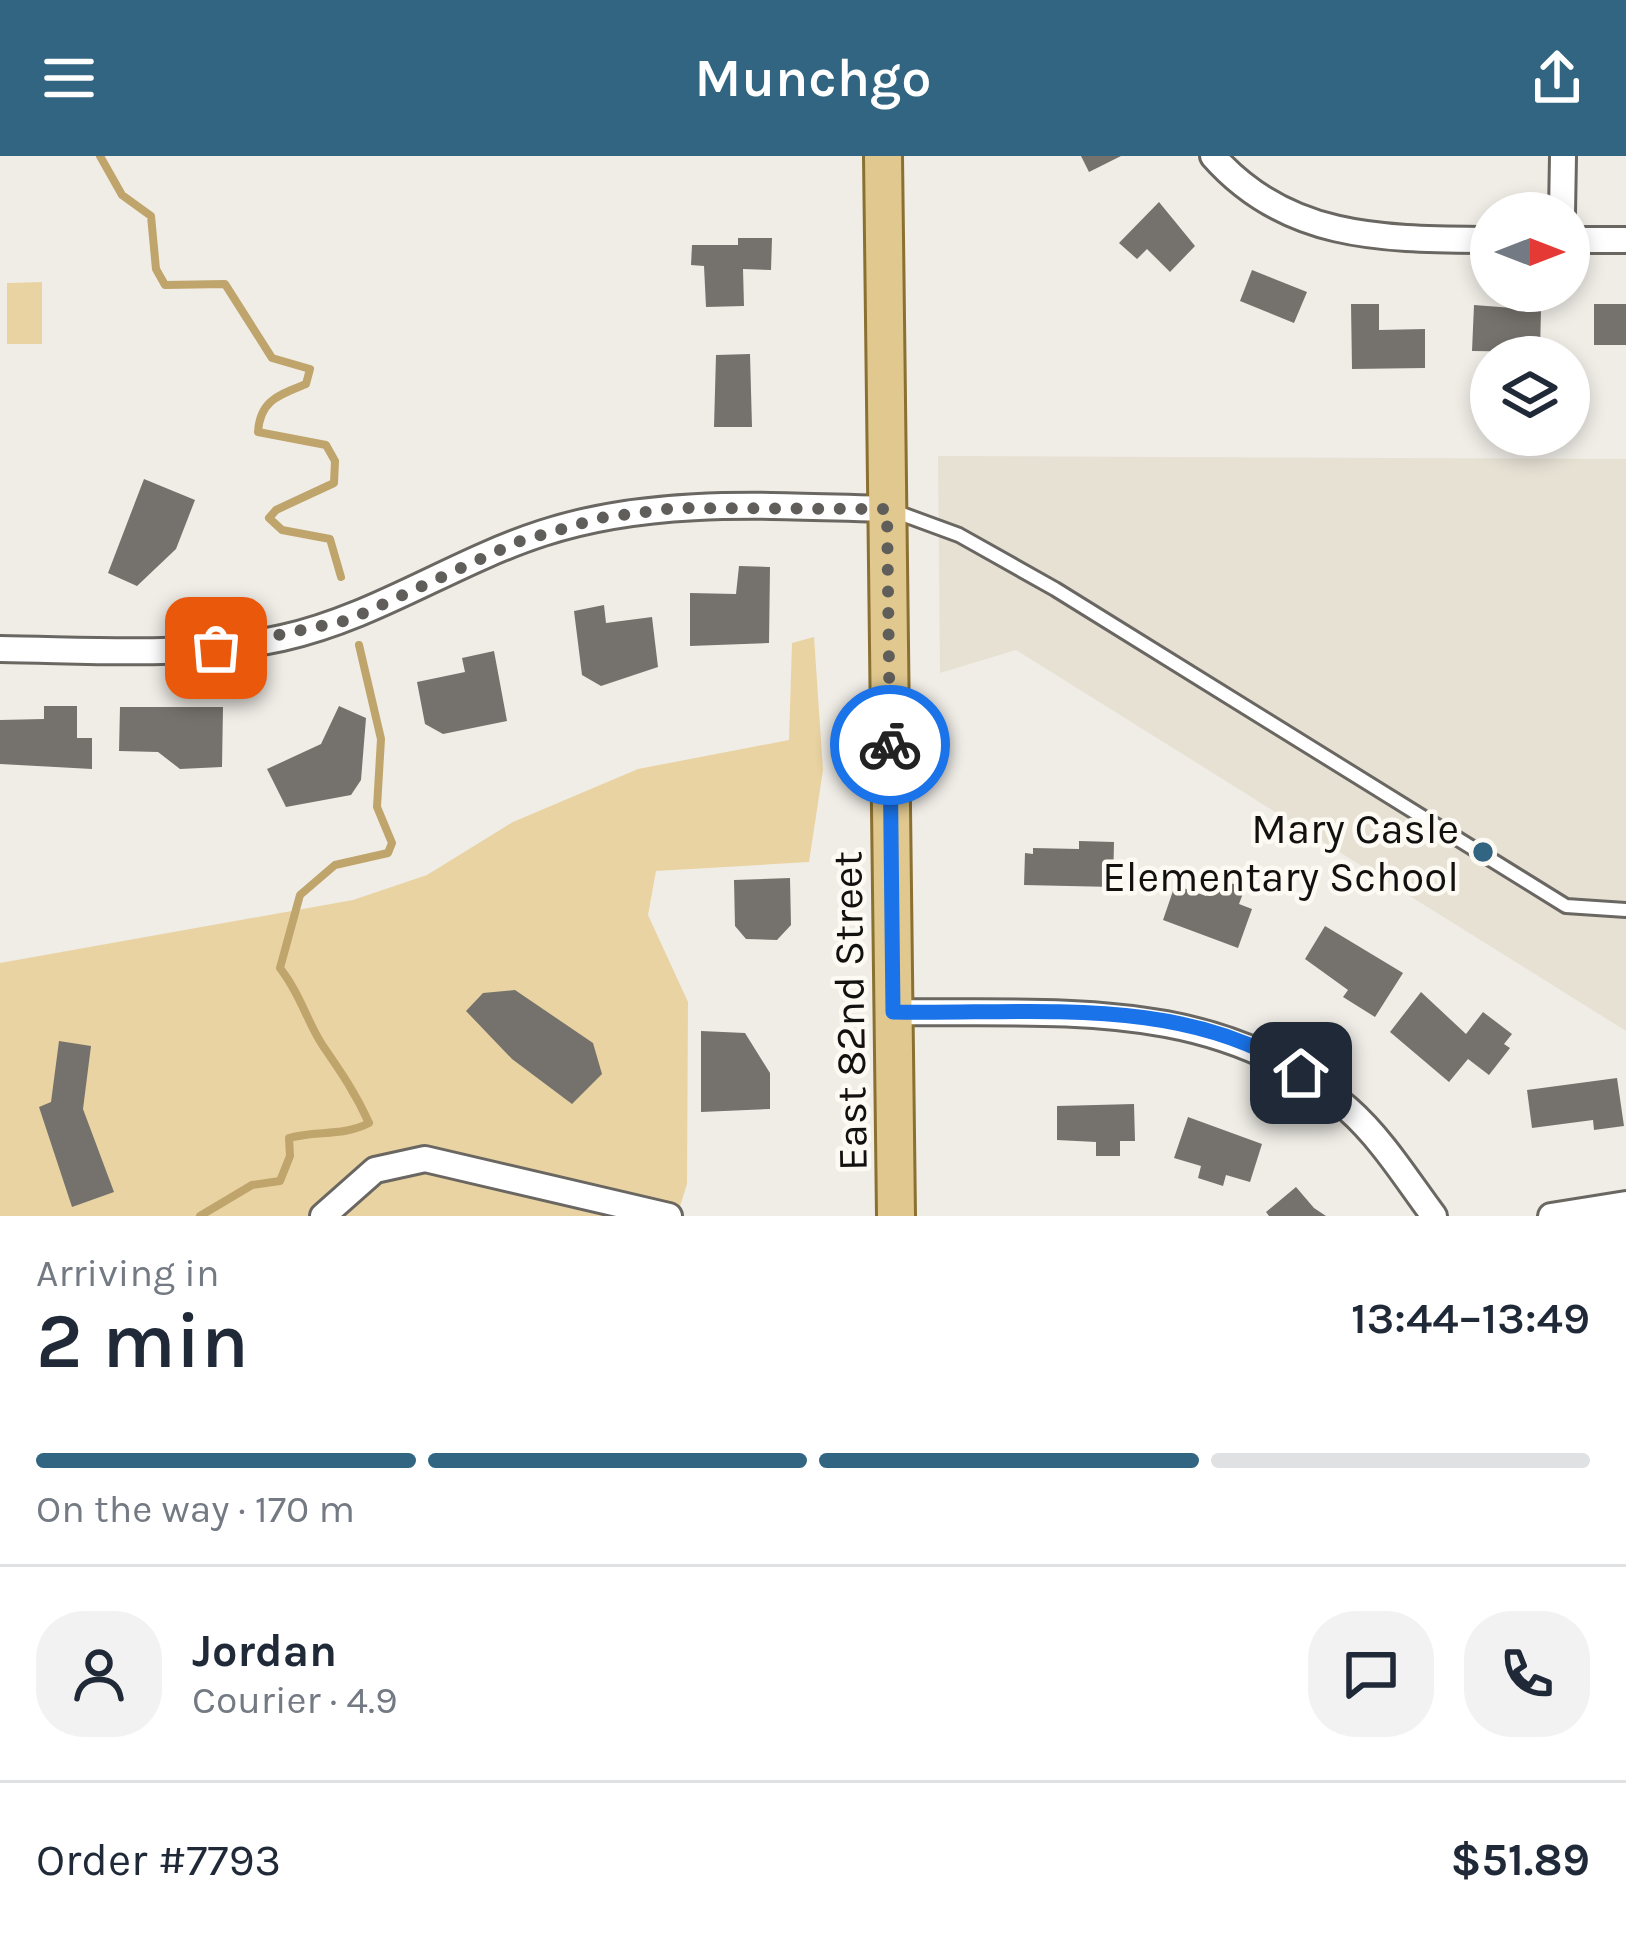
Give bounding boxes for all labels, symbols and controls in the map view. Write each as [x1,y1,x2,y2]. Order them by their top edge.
icon: menu [36,45,102,111]
icon: share [1524,45,1590,111]
text: Munchgo [695,46,931,110]
north arrow [1470,192,1590,312]
map controls [1470,192,1590,456]
button: layers [1470,336,1590,456]
pin [165,597,267,699]
icon: bag [183,615,249,681]
courier [830,685,950,805]
icon: bike [857,712,923,778]
place label: Mary Casle Elementary School [1102,804,1459,902]
marker: Mary Casle Elementary School [1470,839,1496,865]
street label: East 82nd Street [822,850,878,1172]
pin [1250,1022,1352,1124]
icon: home [1268,1040,1334,1106]
text: Arriving in [36,1250,219,1296]
text: 13:44–13:49 [1351,1292,1590,1344]
text: 2 min [36,1295,249,1387]
text: On the way · 170 m [36,1486,355,1532]
button: person [36,1611,162,1737]
button: chat [1308,1611,1434,1737]
button: phone [1464,1611,1590,1737]
text: Jordan [192,1625,337,1677]
text: Courier · 4.9 [192,1677,398,1723]
text: Order #7793 [36,1834,281,1886]
text: $51.89 [1451,1834,1590,1886]

